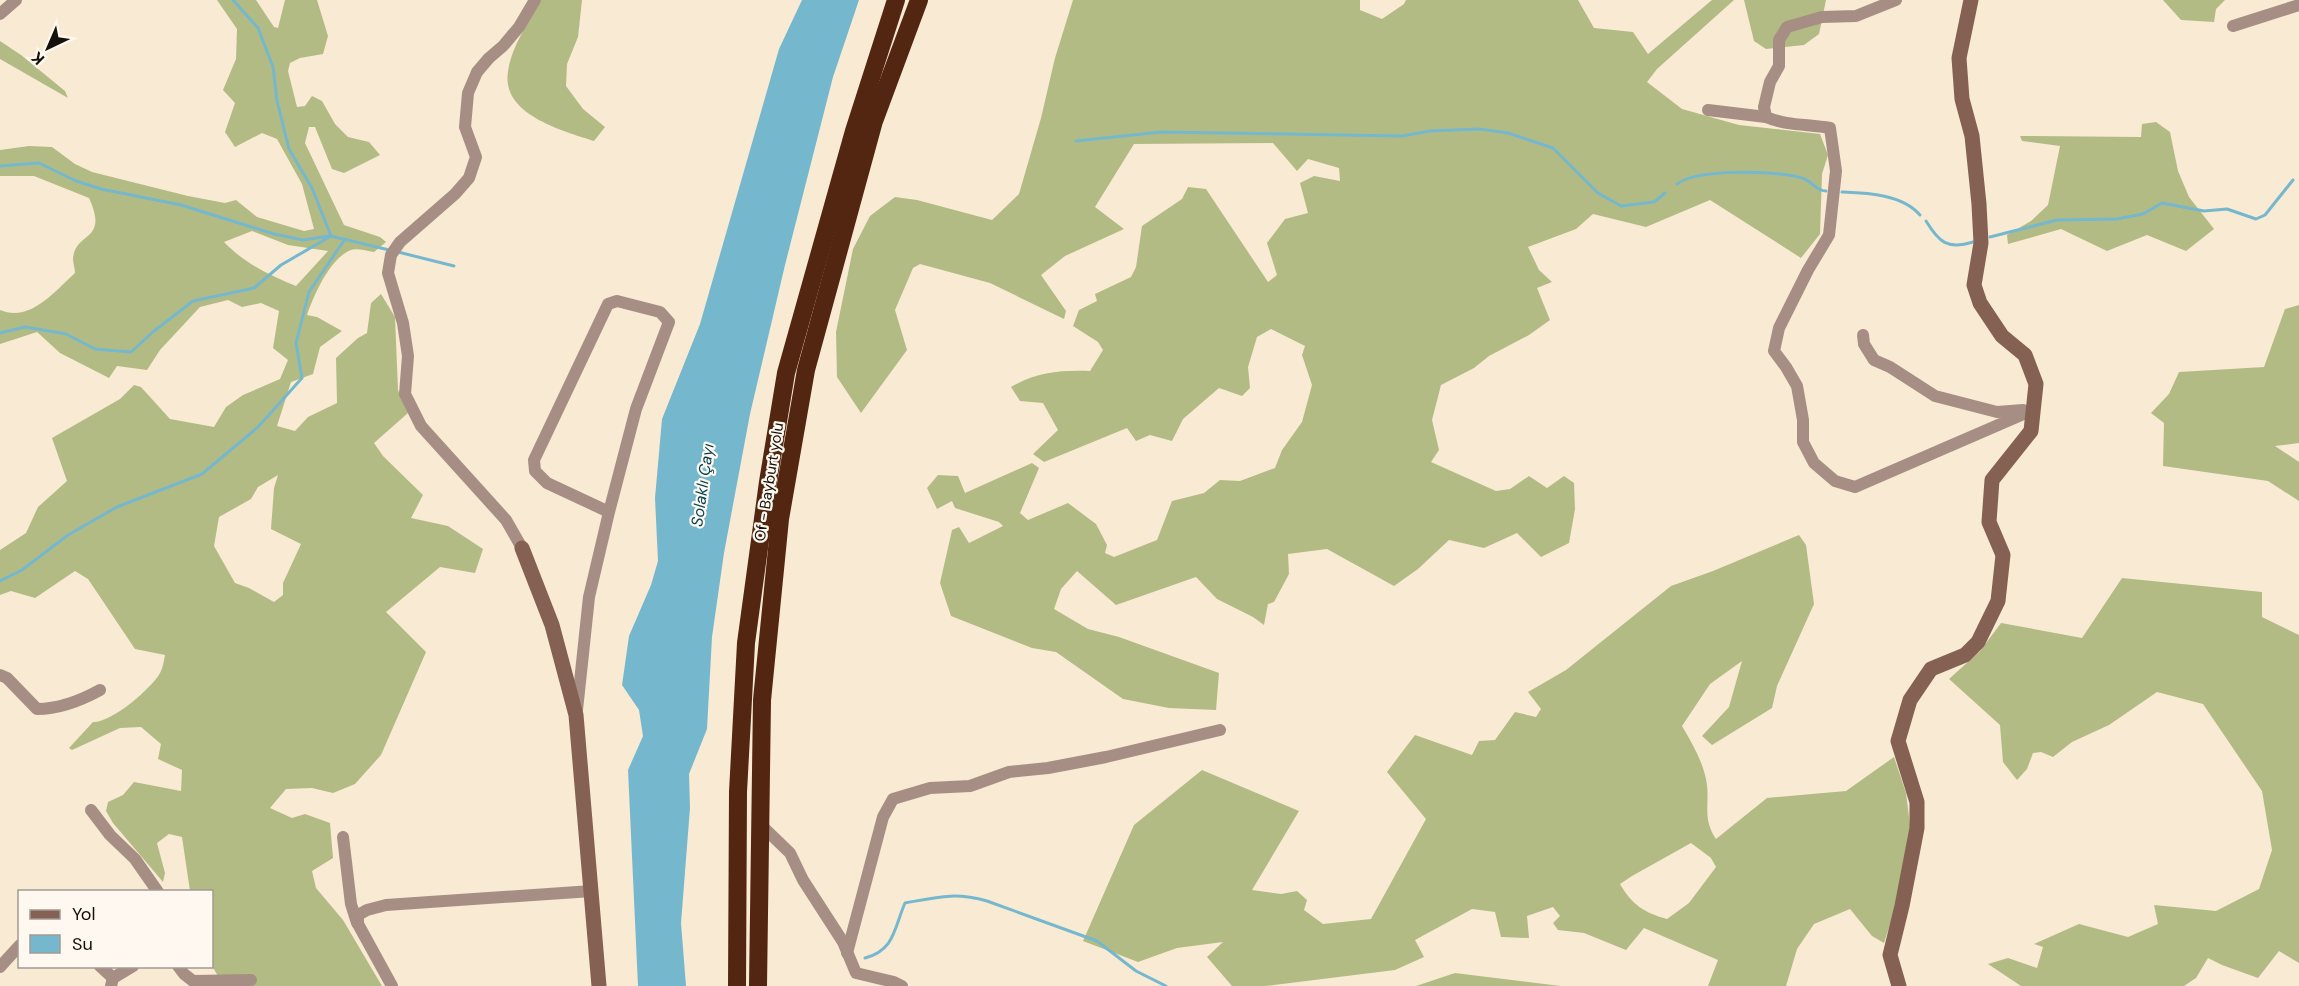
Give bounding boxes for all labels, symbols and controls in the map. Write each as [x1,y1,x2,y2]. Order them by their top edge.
north arrow [18,18,78,78]
text: K [26,47,49,70]
street label: Of - Bayburt yolu [750,421,788,543]
water label: Solaklı Çayı [686,442,719,528]
legend [18,890,213,968]
text: Yol [72,902,96,926]
text: Su [72,932,93,956]

